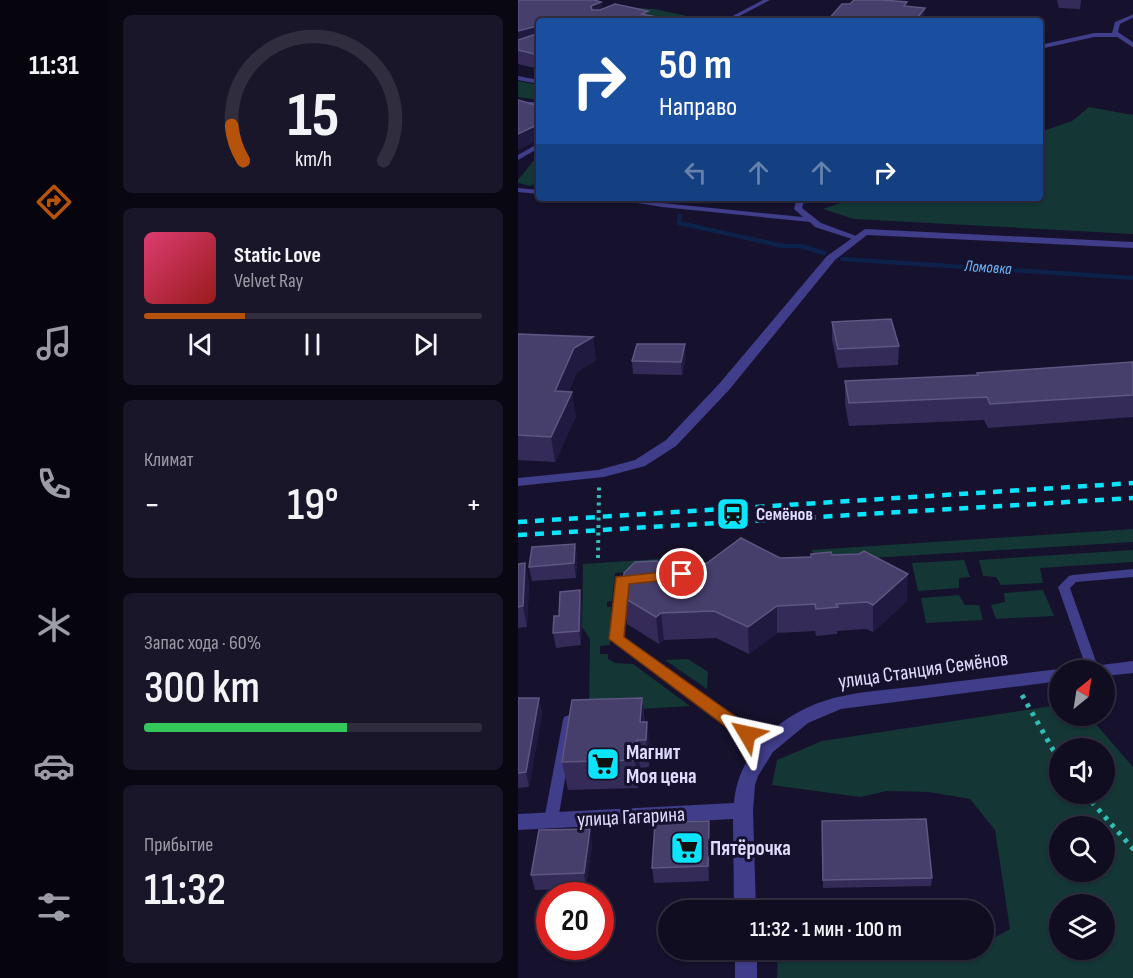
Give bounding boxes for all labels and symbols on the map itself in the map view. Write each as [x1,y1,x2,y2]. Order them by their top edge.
water label: Ломовка [963,257,1013,279]
station icon: Семёнов [715,496,751,532]
place label: Семёнов [756,504,813,525]
pin [656,548,707,599]
street label: улица Станция Семёнов [837,646,1009,694]
north arrow [1049,660,1115,726]
position arrow [715,702,779,766]
place label: Магнит Моя цена [626,740,697,789]
supermarket icon: Магнит Моя цена [585,746,621,782]
street label: улица Гагарина [576,802,686,832]
supermarket icon: Пятёрочка [669,830,705,866]
place label: Пятёрочка [710,836,791,861]
speed limit sign: 20 [536,882,614,960]

